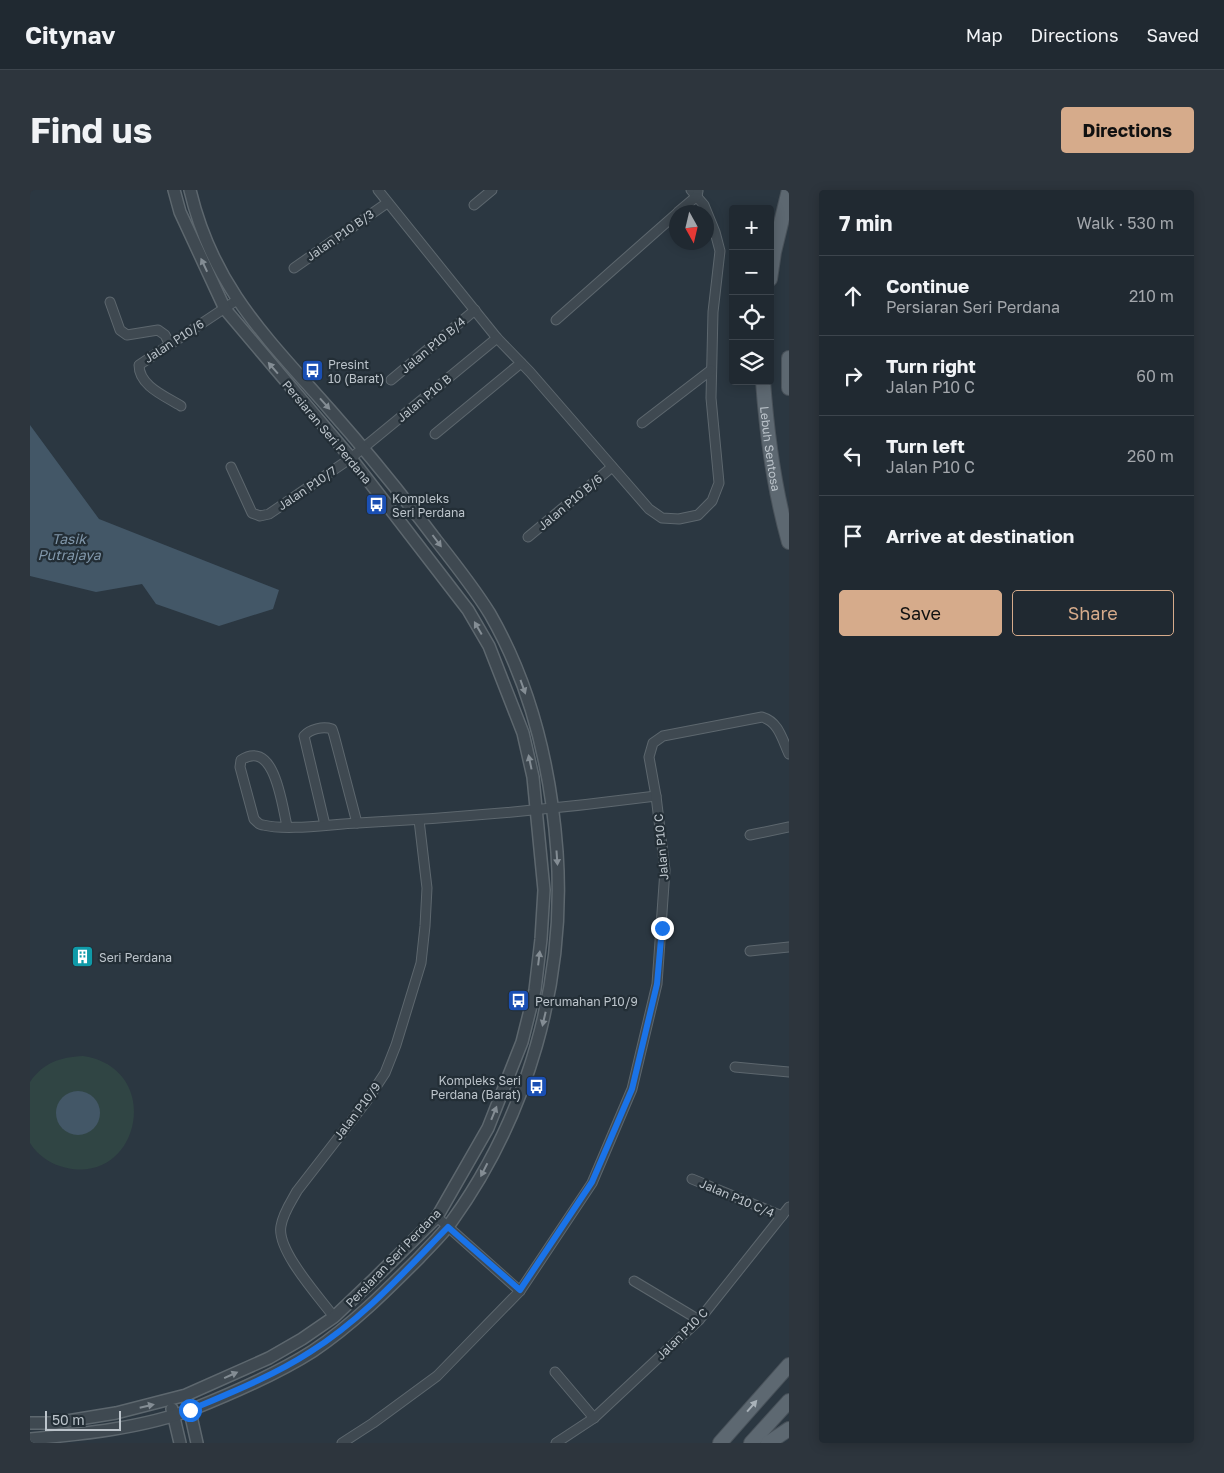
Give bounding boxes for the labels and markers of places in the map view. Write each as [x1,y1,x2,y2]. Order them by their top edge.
place label: Presint 10 (Barat) [328,357,384,386]
bus stop icon: Presint 10 (Barat) [300,359,324,383]
place label: Kompleks Seri Perdana [392,491,465,520]
bus stop icon: Kompleks Seri Perdana [364,493,388,517]
building icon: Seri Perdana [71,945,95,969]
place label: Seri Perdana [99,950,172,965]
bus stop icon: Perumahan P10/9 [507,989,531,1013]
place label: Perumahan P10/9 [535,994,638,1009]
place label: Kompleks Seri Perdana (Barat) [430,1073,521,1102]
bus stop icon: Kompleks Seri Perdana (Barat) [525,1075,549,1099]

